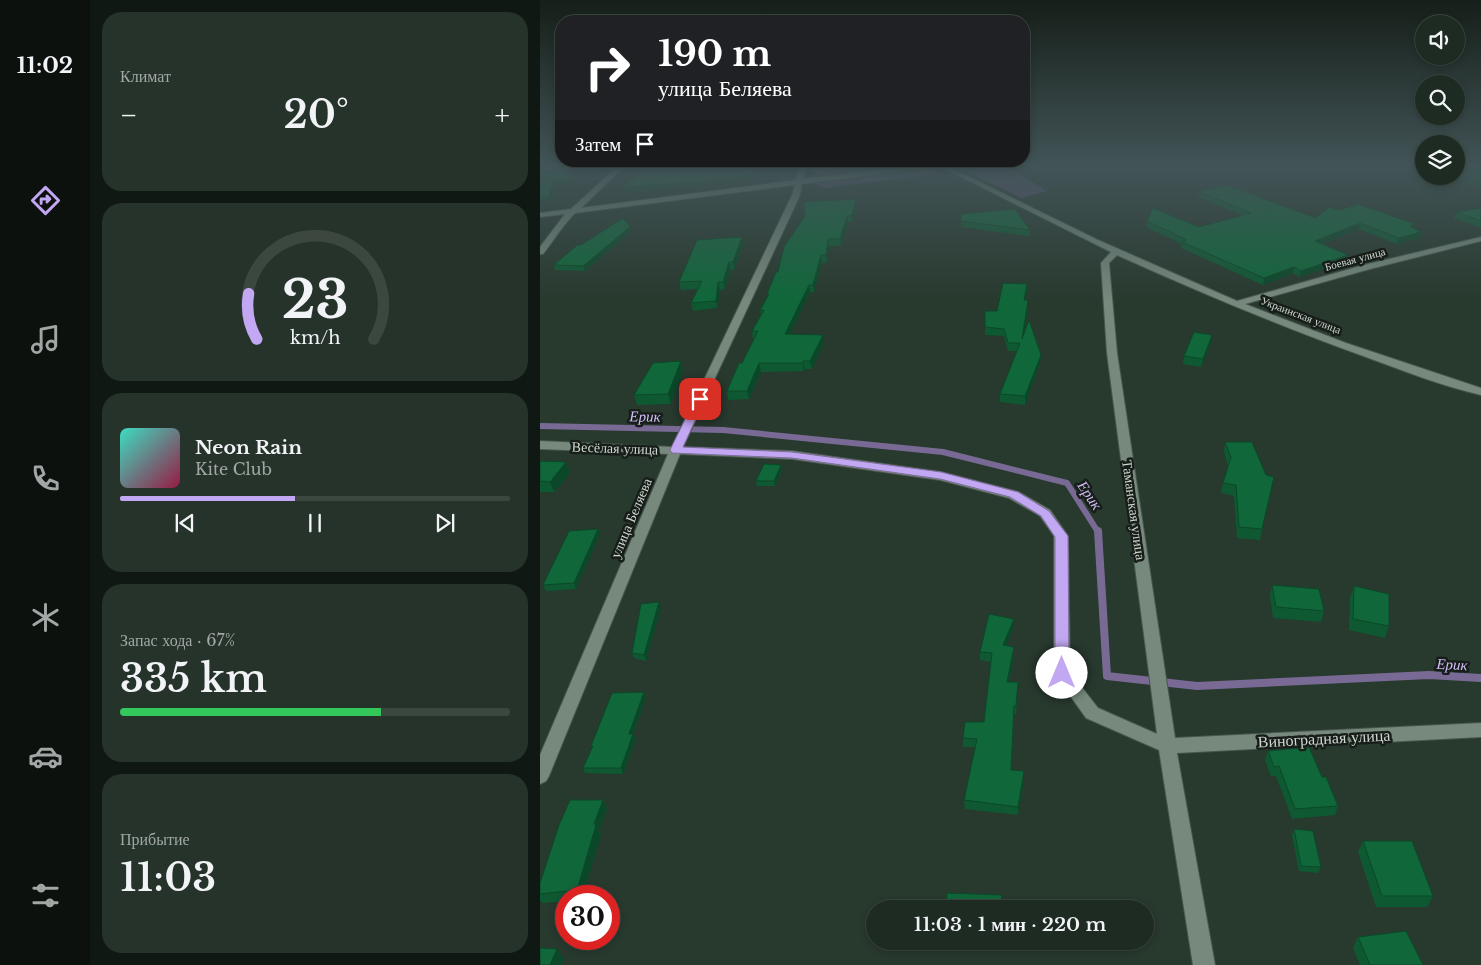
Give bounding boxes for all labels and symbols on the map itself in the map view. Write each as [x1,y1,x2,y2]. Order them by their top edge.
street label: Боевая улица [1323,244,1387,274]
street label: Украинская улица [1259,293,1343,337]
pin [679,378,721,420]
water label: Ерик [628,406,662,426]
street label: Весёлая улица [571,437,659,459]
street label: Таманская улица [1118,459,1150,562]
street label: улица Беляева [606,475,656,561]
water label: Ерик [1073,476,1107,514]
position arrow [1035,646,1087,698]
water label: Ерик [1435,654,1469,674]
street label: Виноградная улица [1257,725,1391,751]
speed limit sign: 30 [555,885,620,950]

